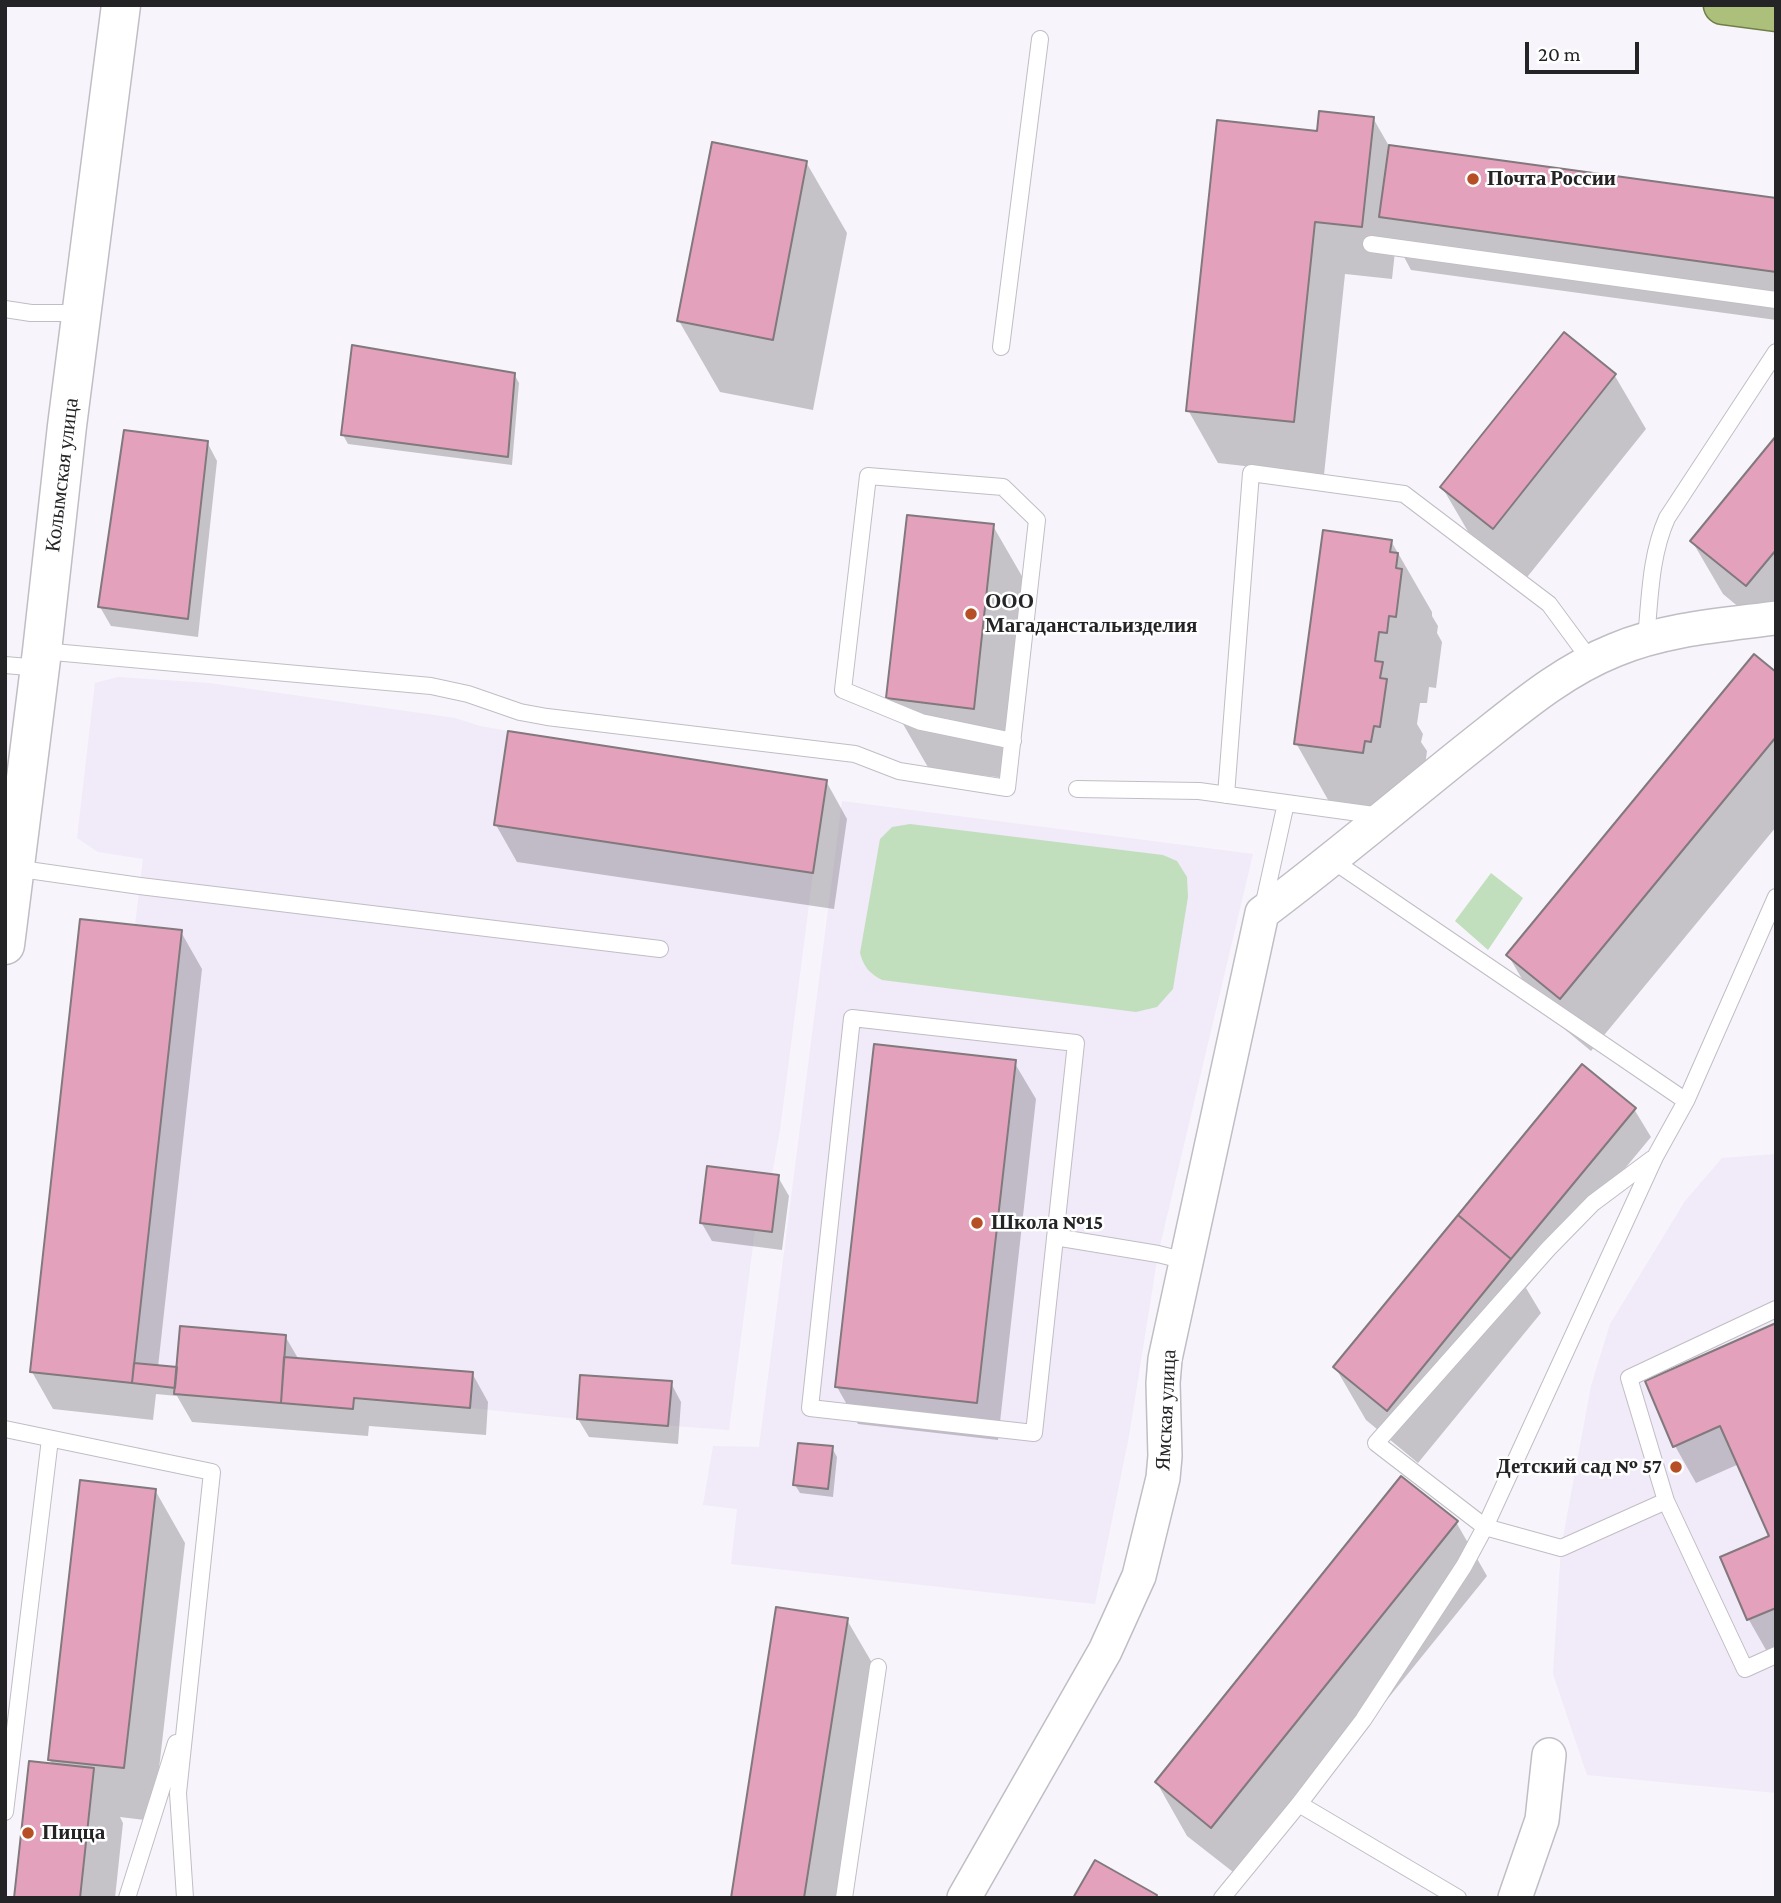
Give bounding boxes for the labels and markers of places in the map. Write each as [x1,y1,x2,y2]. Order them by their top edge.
place label: Почта России [1487,166,1616,192]
marker: Почта России [1465,171,1481,187]
place label: ООО Магаданстальизделия [985,589,1197,639]
marker: ООО Магаданстальизделия [963,606,979,622]
place label: Школа №15 [991,1210,1103,1236]
marker: Школа №15 [969,1215,985,1231]
place label: Детский сад № 57 [1496,1454,1662,1480]
marker: Детский сад № 57 [1668,1459,1684,1475]
place label: Пицца [42,1820,105,1846]
marker: Пицца [20,1825,36,1841]

